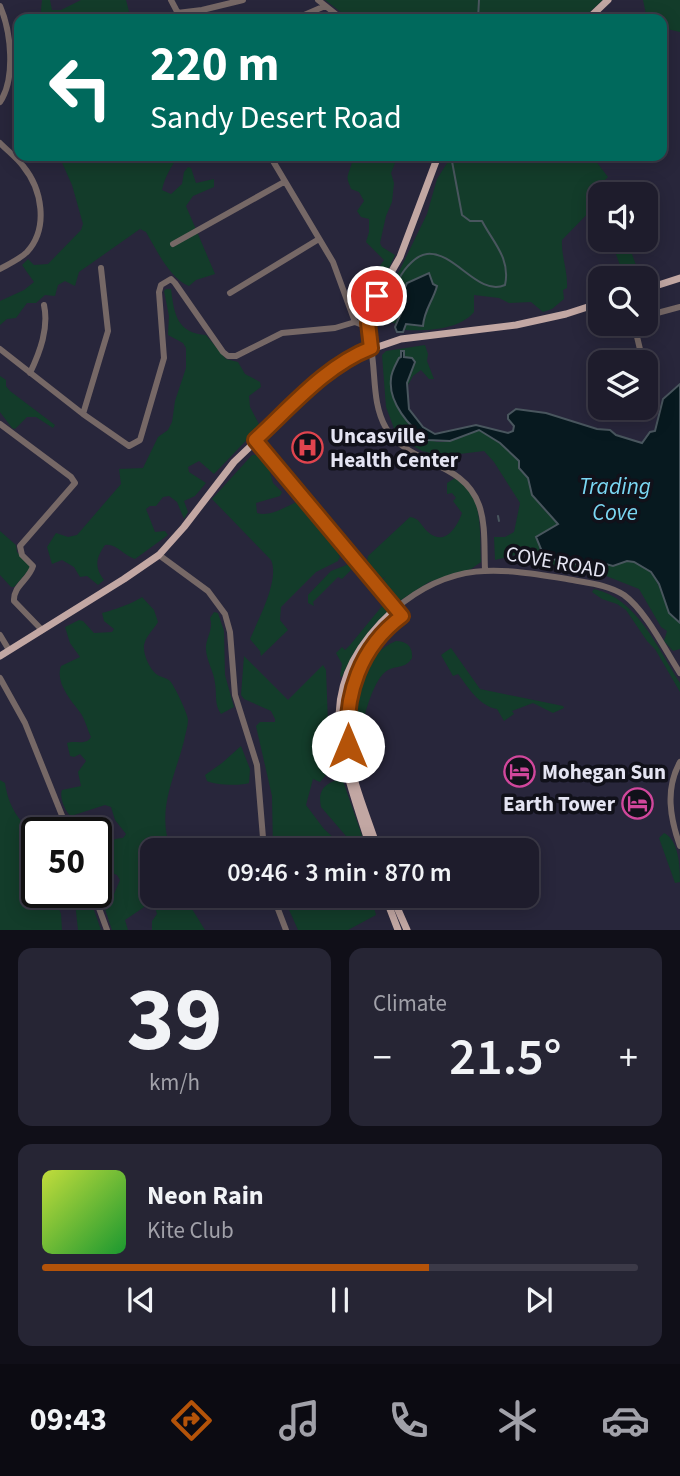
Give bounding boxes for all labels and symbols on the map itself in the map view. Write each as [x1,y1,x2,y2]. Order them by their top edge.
pin [347,266,407,326]
place label: Uncasville Health Center [330,421,459,475]
hospital icon: Uncasville Health Center [290,431,324,465]
water label: Trading Cove [579,470,651,529]
street label: COVE ROAD [504,538,608,586]
position arrow [311,709,385,783]
hotel icon: Mohegan Sun [502,755,536,789]
place label: Mohegan Sun [542,757,666,787]
hotel icon: Earth Tower [621,787,655,821]
place label: Earth Tower [503,789,616,819]
speed limit sign: 50 [21,817,112,908]

